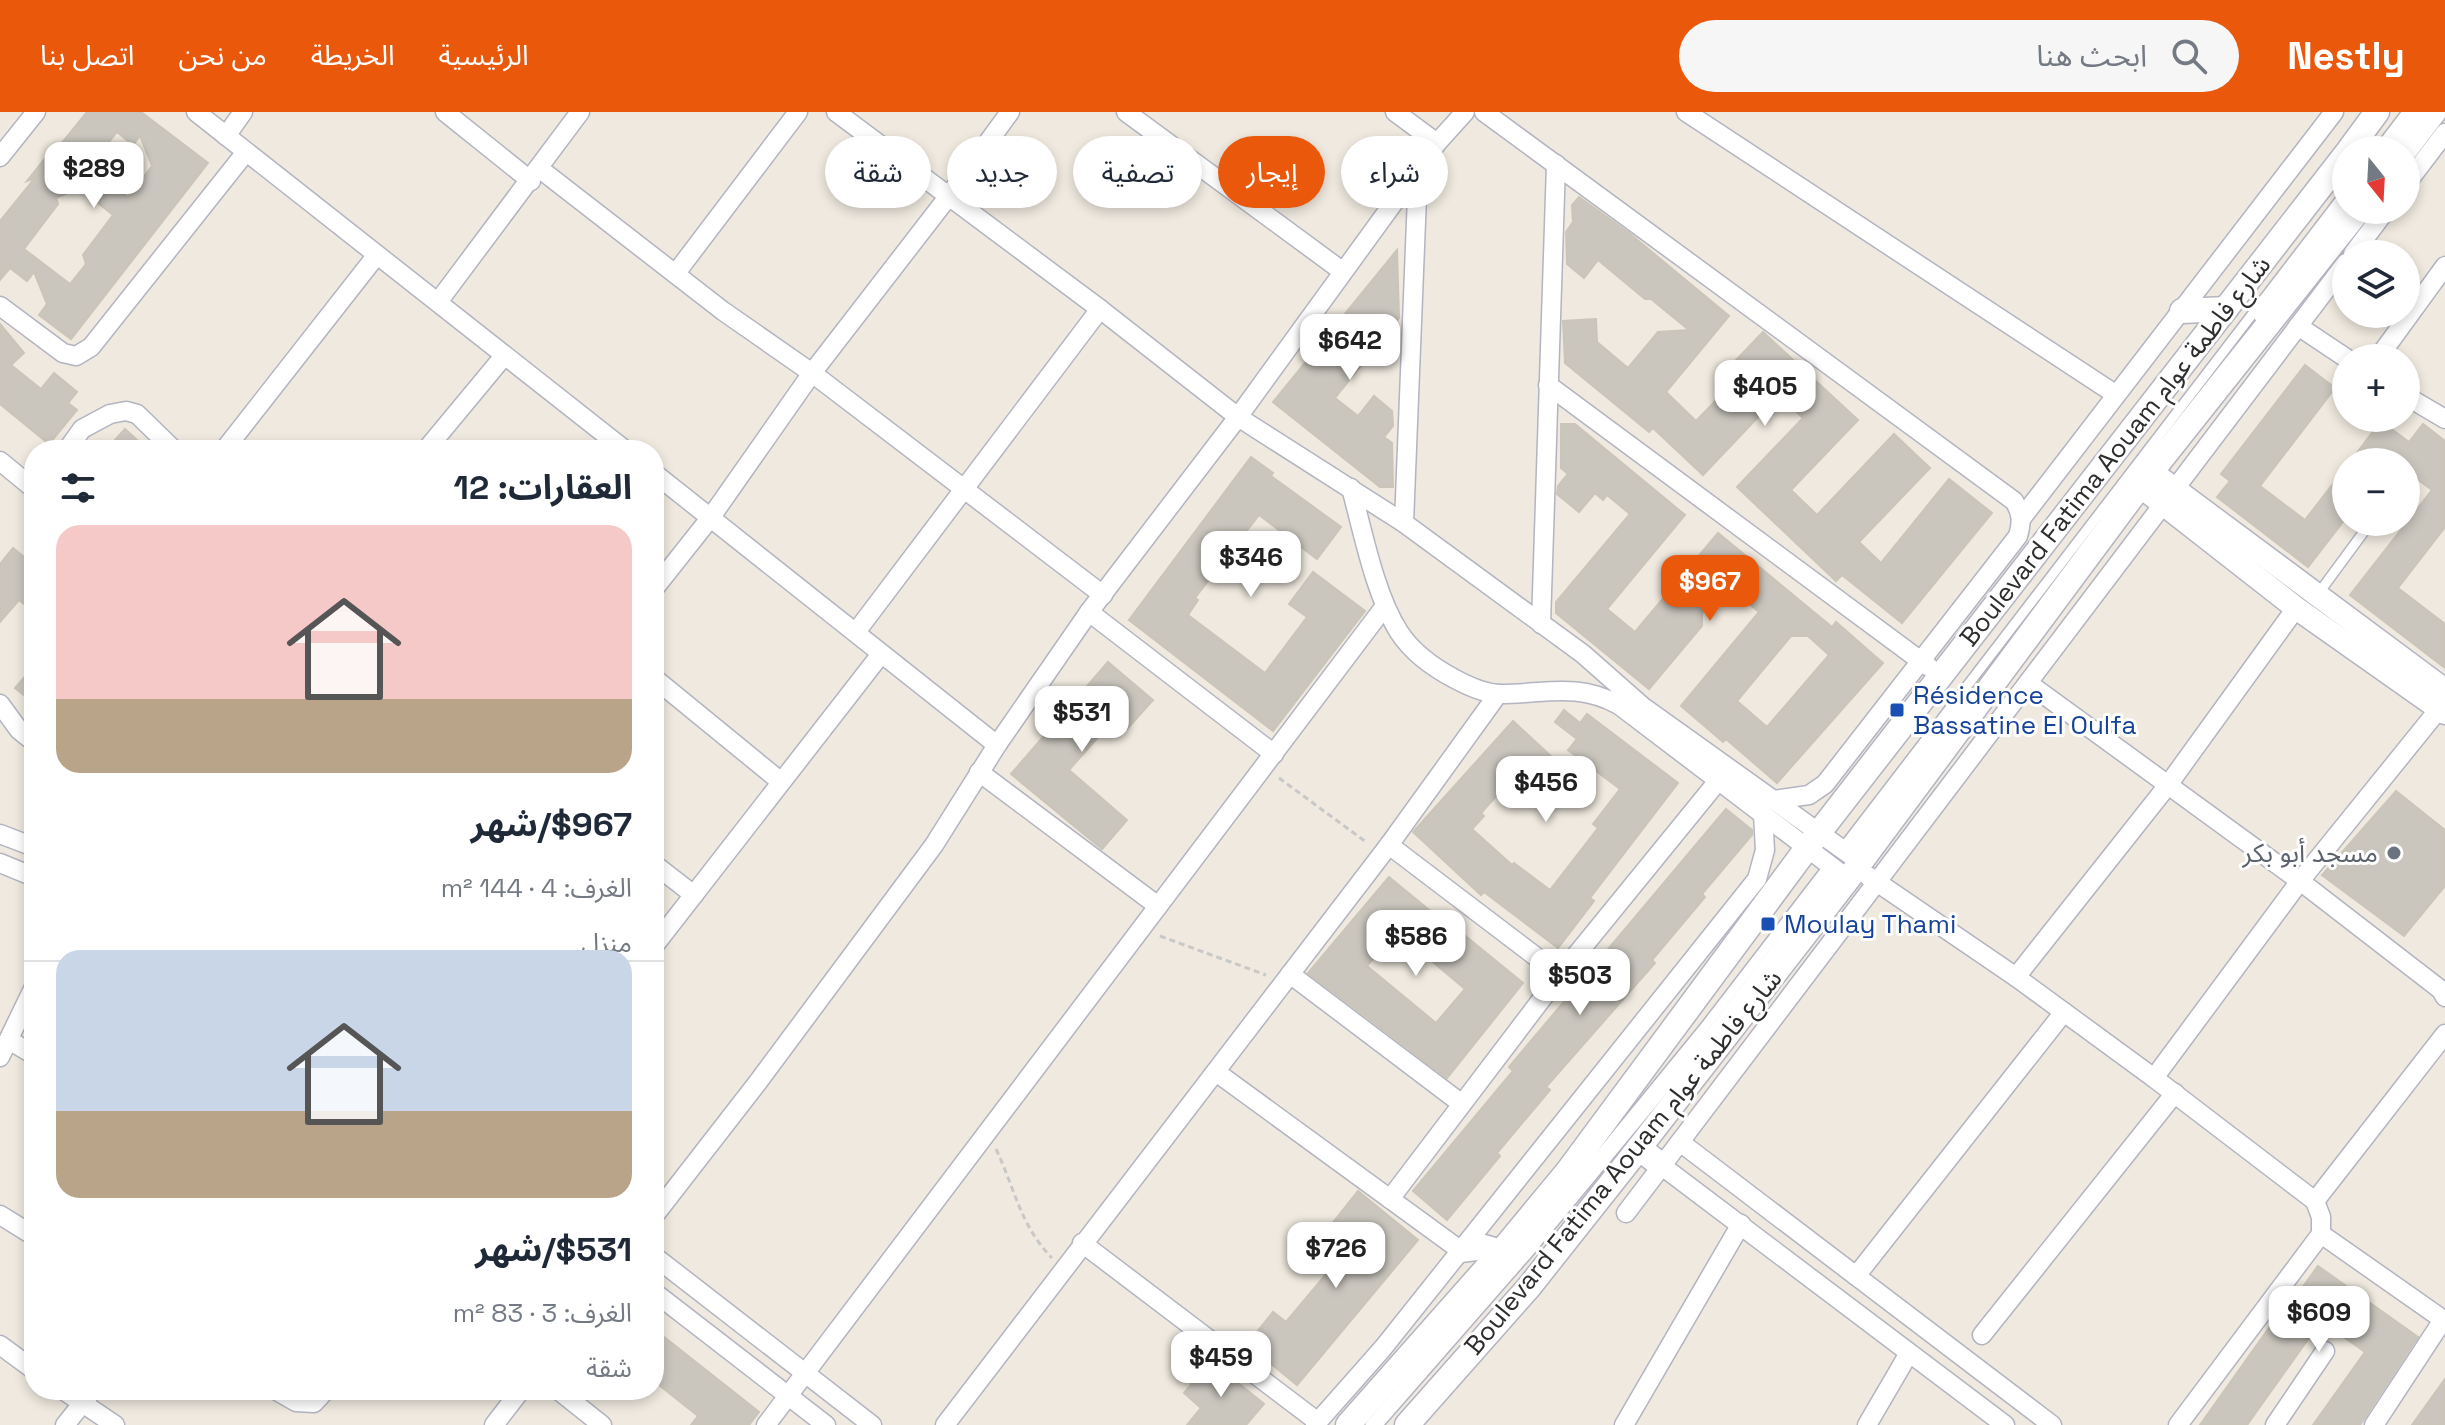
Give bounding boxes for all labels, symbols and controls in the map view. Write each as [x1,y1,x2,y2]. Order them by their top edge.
search box [1679,20,2239,92]
text: Nestly [2287,32,2405,80]
icon: search [2167,34,2211,78]
text: ابحث هنا [2036,36,2147,75]
text: اتصل بنا [40,37,135,73]
text: من نحن [179,37,267,73]
text: الخريطة [311,37,395,73]
text: الرئيسية [439,37,529,73]
chip: شقة [825,136,931,208]
chip: جديد [947,136,1057,208]
chip: تصفية [1073,136,1202,208]
chip: إيجار [1218,136,1325,208]
chip: شراء [1341,136,1448,208]
north arrow [2332,136,2420,224]
map controls [2332,136,2420,536]
pin: $289 [47,142,141,210]
text: $289 [63,151,125,185]
button: layers [2332,240,2420,328]
street label: Boulevard Fatima Aouam شارع فاطمة عوام [1952,249,2281,655]
pin: $642 [1303,314,1397,382]
text: $642 [1318,323,1382,357]
button: + [2332,344,2420,432]
pin: $405 [1718,360,1812,428]
text: $405 [1733,369,1797,403]
button: − [2332,448,2420,536]
icon: filters [56,466,100,510]
text: العقارات: 12 [454,466,632,509]
pin: $346 [1204,531,1298,599]
text: $346 [1219,540,1283,574]
pin: $967 [1663,555,1757,623]
text: $967 [1679,564,1741,598]
icon: home [272,577,416,721]
place label: Résidence Bassatine El Oulfa [1913,678,2136,742]
pin: $531 [1035,686,1129,754]
text: $531 [1053,695,1111,729]
marker: Résidence Bassatine El Oulfa [1888,701,1906,719]
pin: $456 [1499,756,1593,824]
text: $456 [1514,765,1578,799]
text: $967/شهر [471,803,632,846]
place label: مسجد أبو بكر [2242,836,2378,870]
marker: مسجد أبو بكر [2385,844,2403,862]
text: الغرف: 4 · 144 m² [441,871,632,905]
place label: Moulay Thami [1784,907,1956,941]
pin: $586 [1369,910,1463,978]
marker: Moulay Thami [1759,915,1777,933]
text: $586 [1384,919,1448,953]
text: منزل [581,926,632,960]
pin: $503 [1533,949,1627,1017]
text: $503 [1548,958,1612,992]
street label: Boulevard Fatima Aouam شارع فاطمة عوام [1457,962,1792,1364]
icon: home [272,1002,416,1146]
pin: $726 [1289,1222,1383,1290]
text: $531/شهر [475,1228,632,1271]
text: $726 [1305,1231,1367,1265]
pin: $609 [2272,1286,2366,1354]
text: $609 [2287,1295,2351,1329]
text: الغرف: 3 · 83 m² [453,1296,632,1330]
pin: $459 [1174,1331,1268,1399]
text: $459 [1189,1340,1253,1374]
text: شقة [586,1351,632,1385]

